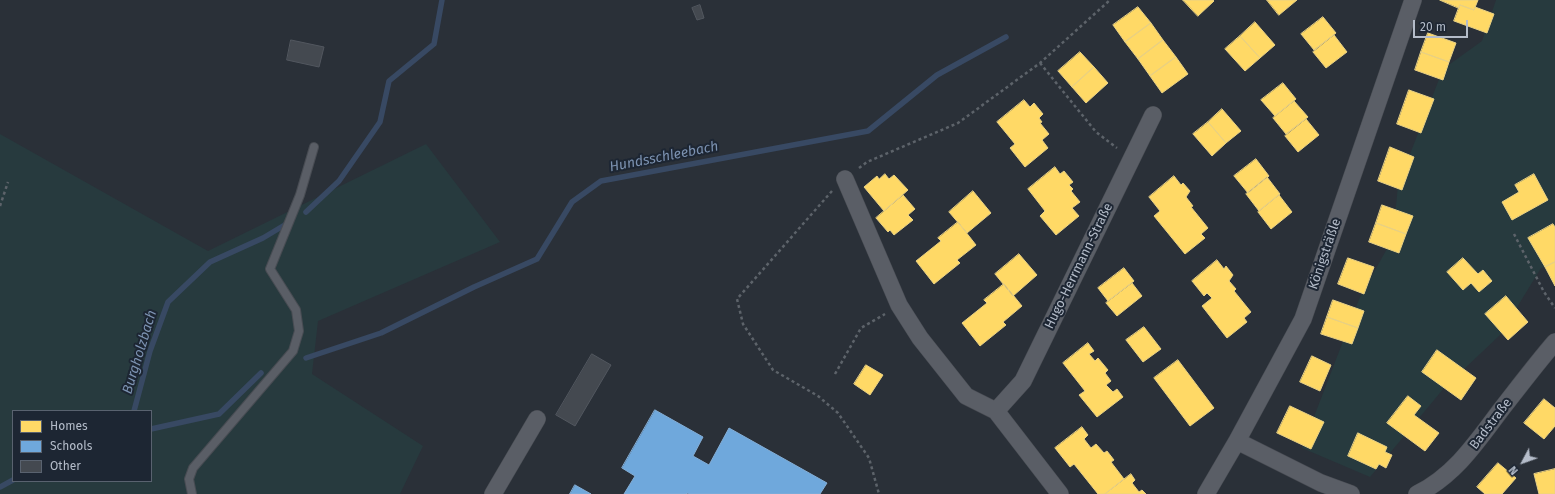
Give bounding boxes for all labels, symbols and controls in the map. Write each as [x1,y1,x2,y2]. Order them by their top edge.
scale bar [1415,12,1470,38]
text: 20 m [1420,20,1446,34]
water label: Hundsschleebach [608,138,720,176]
street label: Hugo-Herrmann-Straße [1042,201,1116,331]
street label: Königsträßle [1306,216,1344,292]
water label: Burgholzbach [119,308,161,396]
street label: Badstraße [1467,395,1515,453]
legend [12,410,152,482]
text: Homes [50,419,88,433]
text: Schools [50,439,92,453]
north arrow [1503,442,1543,482]
text: Other [50,459,81,473]
text: N [1506,463,1521,477]

